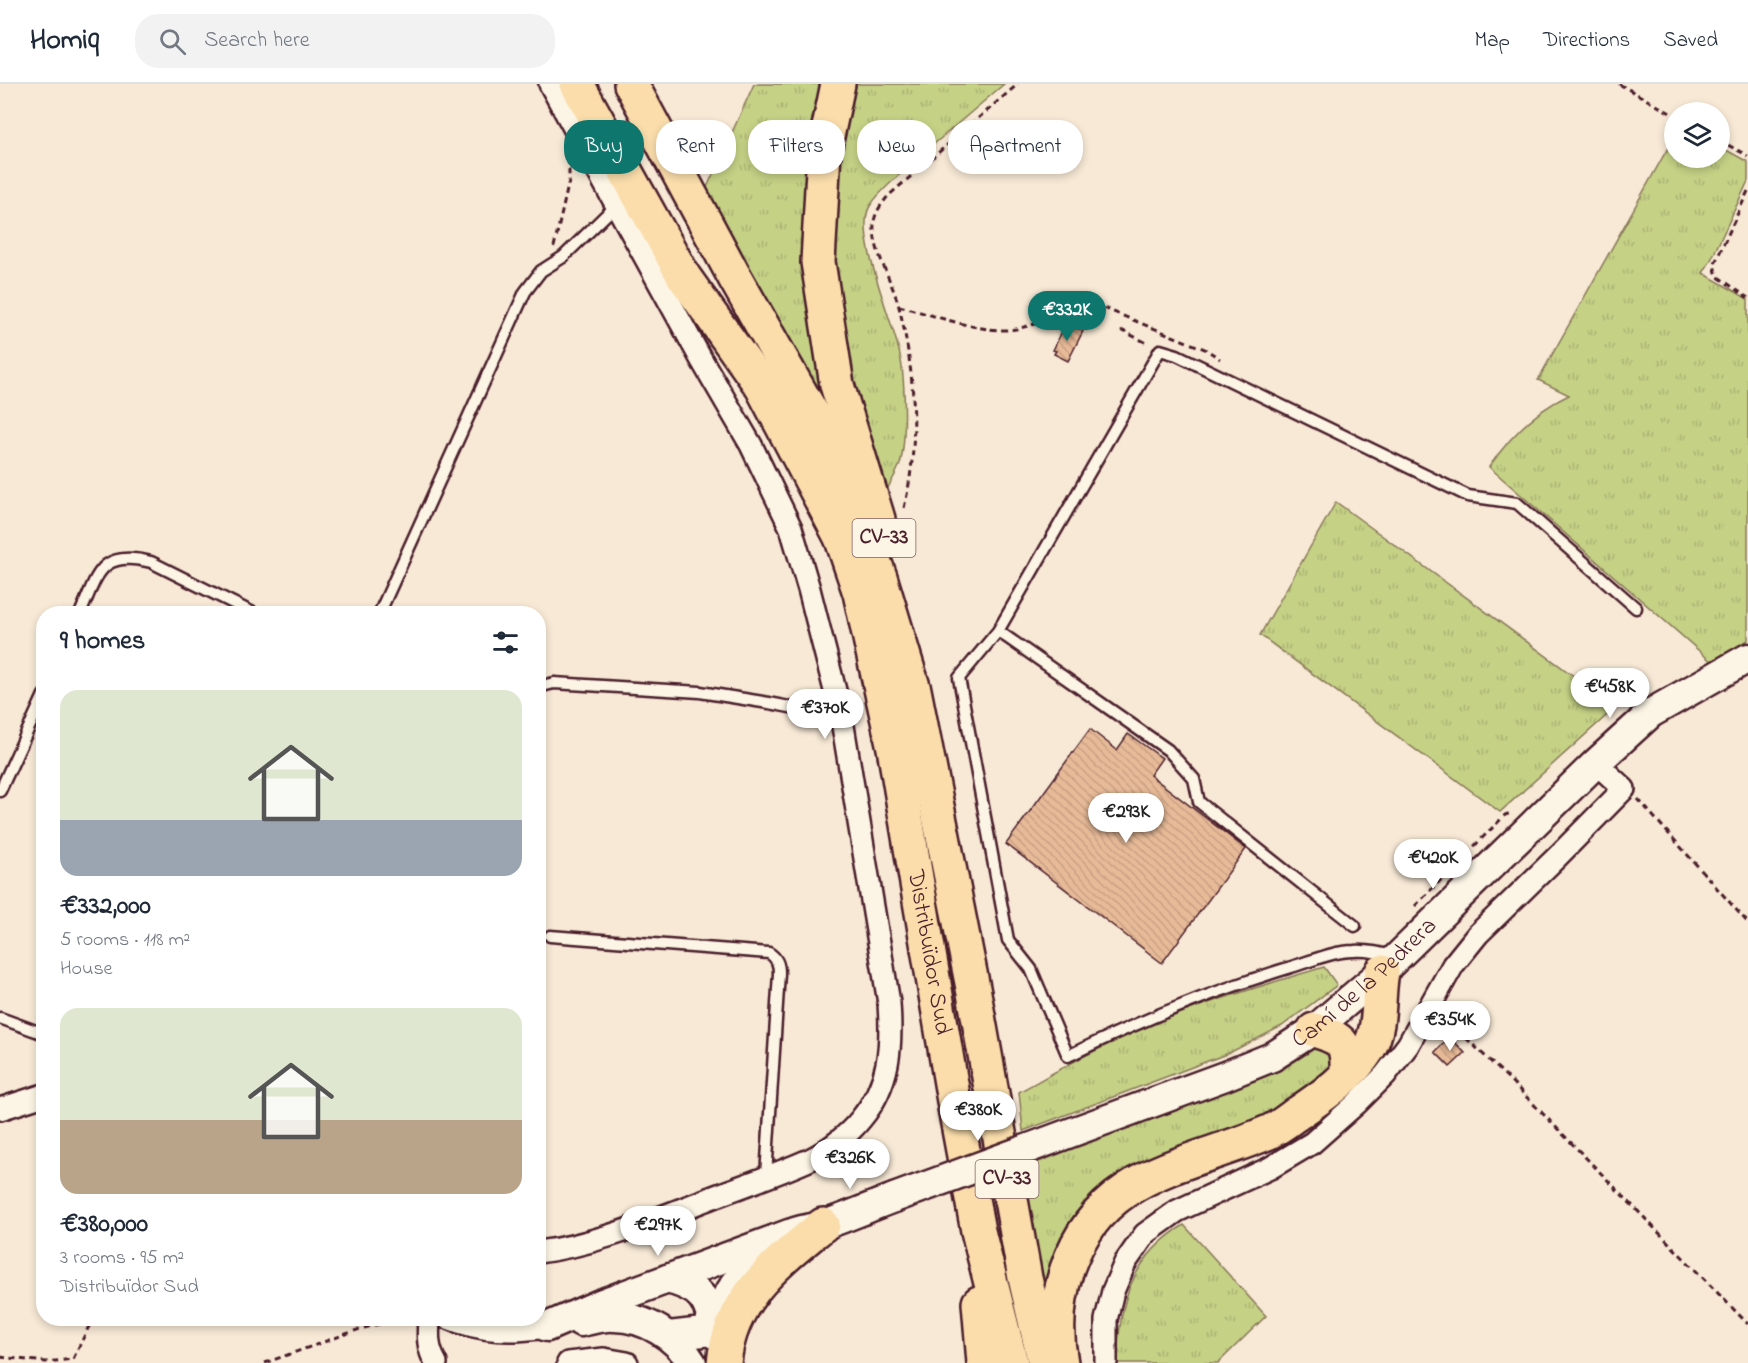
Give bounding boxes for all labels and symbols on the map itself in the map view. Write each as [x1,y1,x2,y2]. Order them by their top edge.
pin: €332K [1025,291,1109,342]
road number: CV-33 [852,519,916,557]
pin: €458K [1568,668,1652,719]
pin: €370K [783,689,867,740]
pin: €293K [1084,793,1168,844]
pin: €420K [1391,839,1475,890]
street label: Distribuïdor Sud [897,866,960,1038]
street label: Camí de la Pedrera [1285,910,1445,1057]
pin: €354K [1408,1001,1492,1052]
pin: €380K [936,1091,1020,1142]
pin: €326K [808,1139,892,1190]
road number: CV-33 [976,1160,1038,1198]
pin: €297K [616,1206,700,1257]

